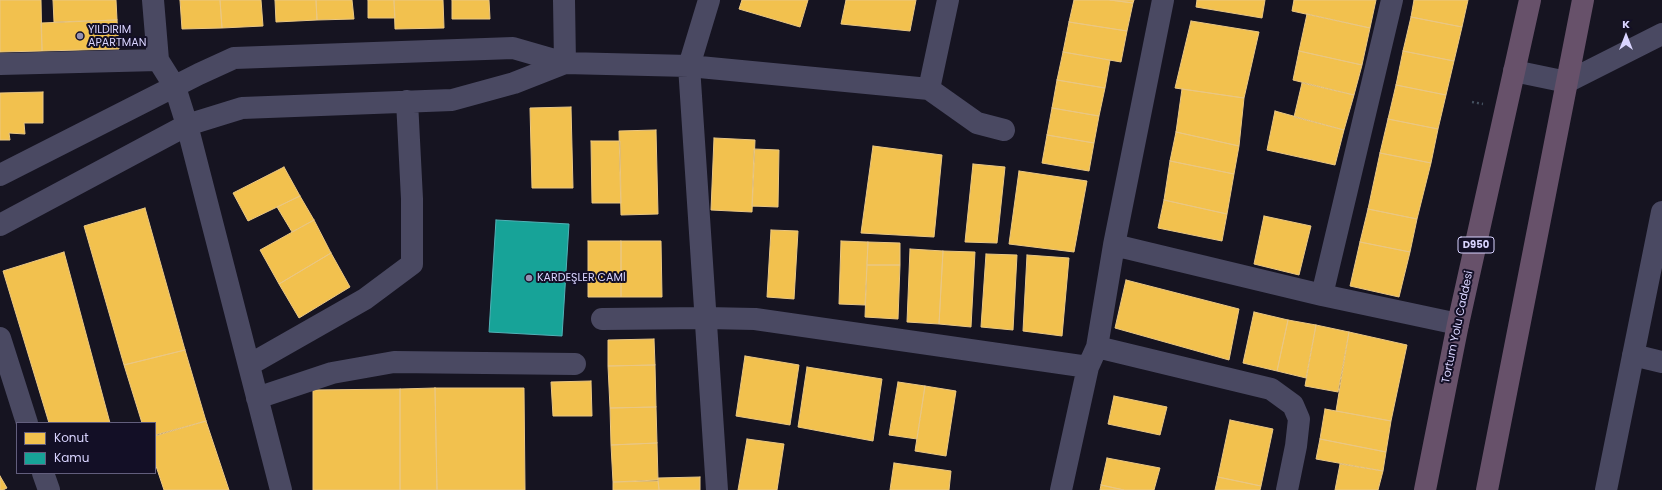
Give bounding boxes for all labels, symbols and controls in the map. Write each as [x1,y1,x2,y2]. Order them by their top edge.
north arrow [1606,16,1646,56]
text: K [1622,16,1630,32]
place label: YILDIRIM APARTMAN [88,23,146,49]
marker: YILDIRIM APARTMAN [75,31,85,41]
road number: D950 [1458,237,1494,253]
street label: Tortum Yolu Caddesi [1440,270,1476,384]
place label: KARDEŞLER CAMİ [537,271,626,285]
marker: KARDEŞLER CAMİ [524,273,534,283]
legend [16,422,156,474]
text: Konut [54,429,89,446]
text: Kamu [54,449,89,466]

